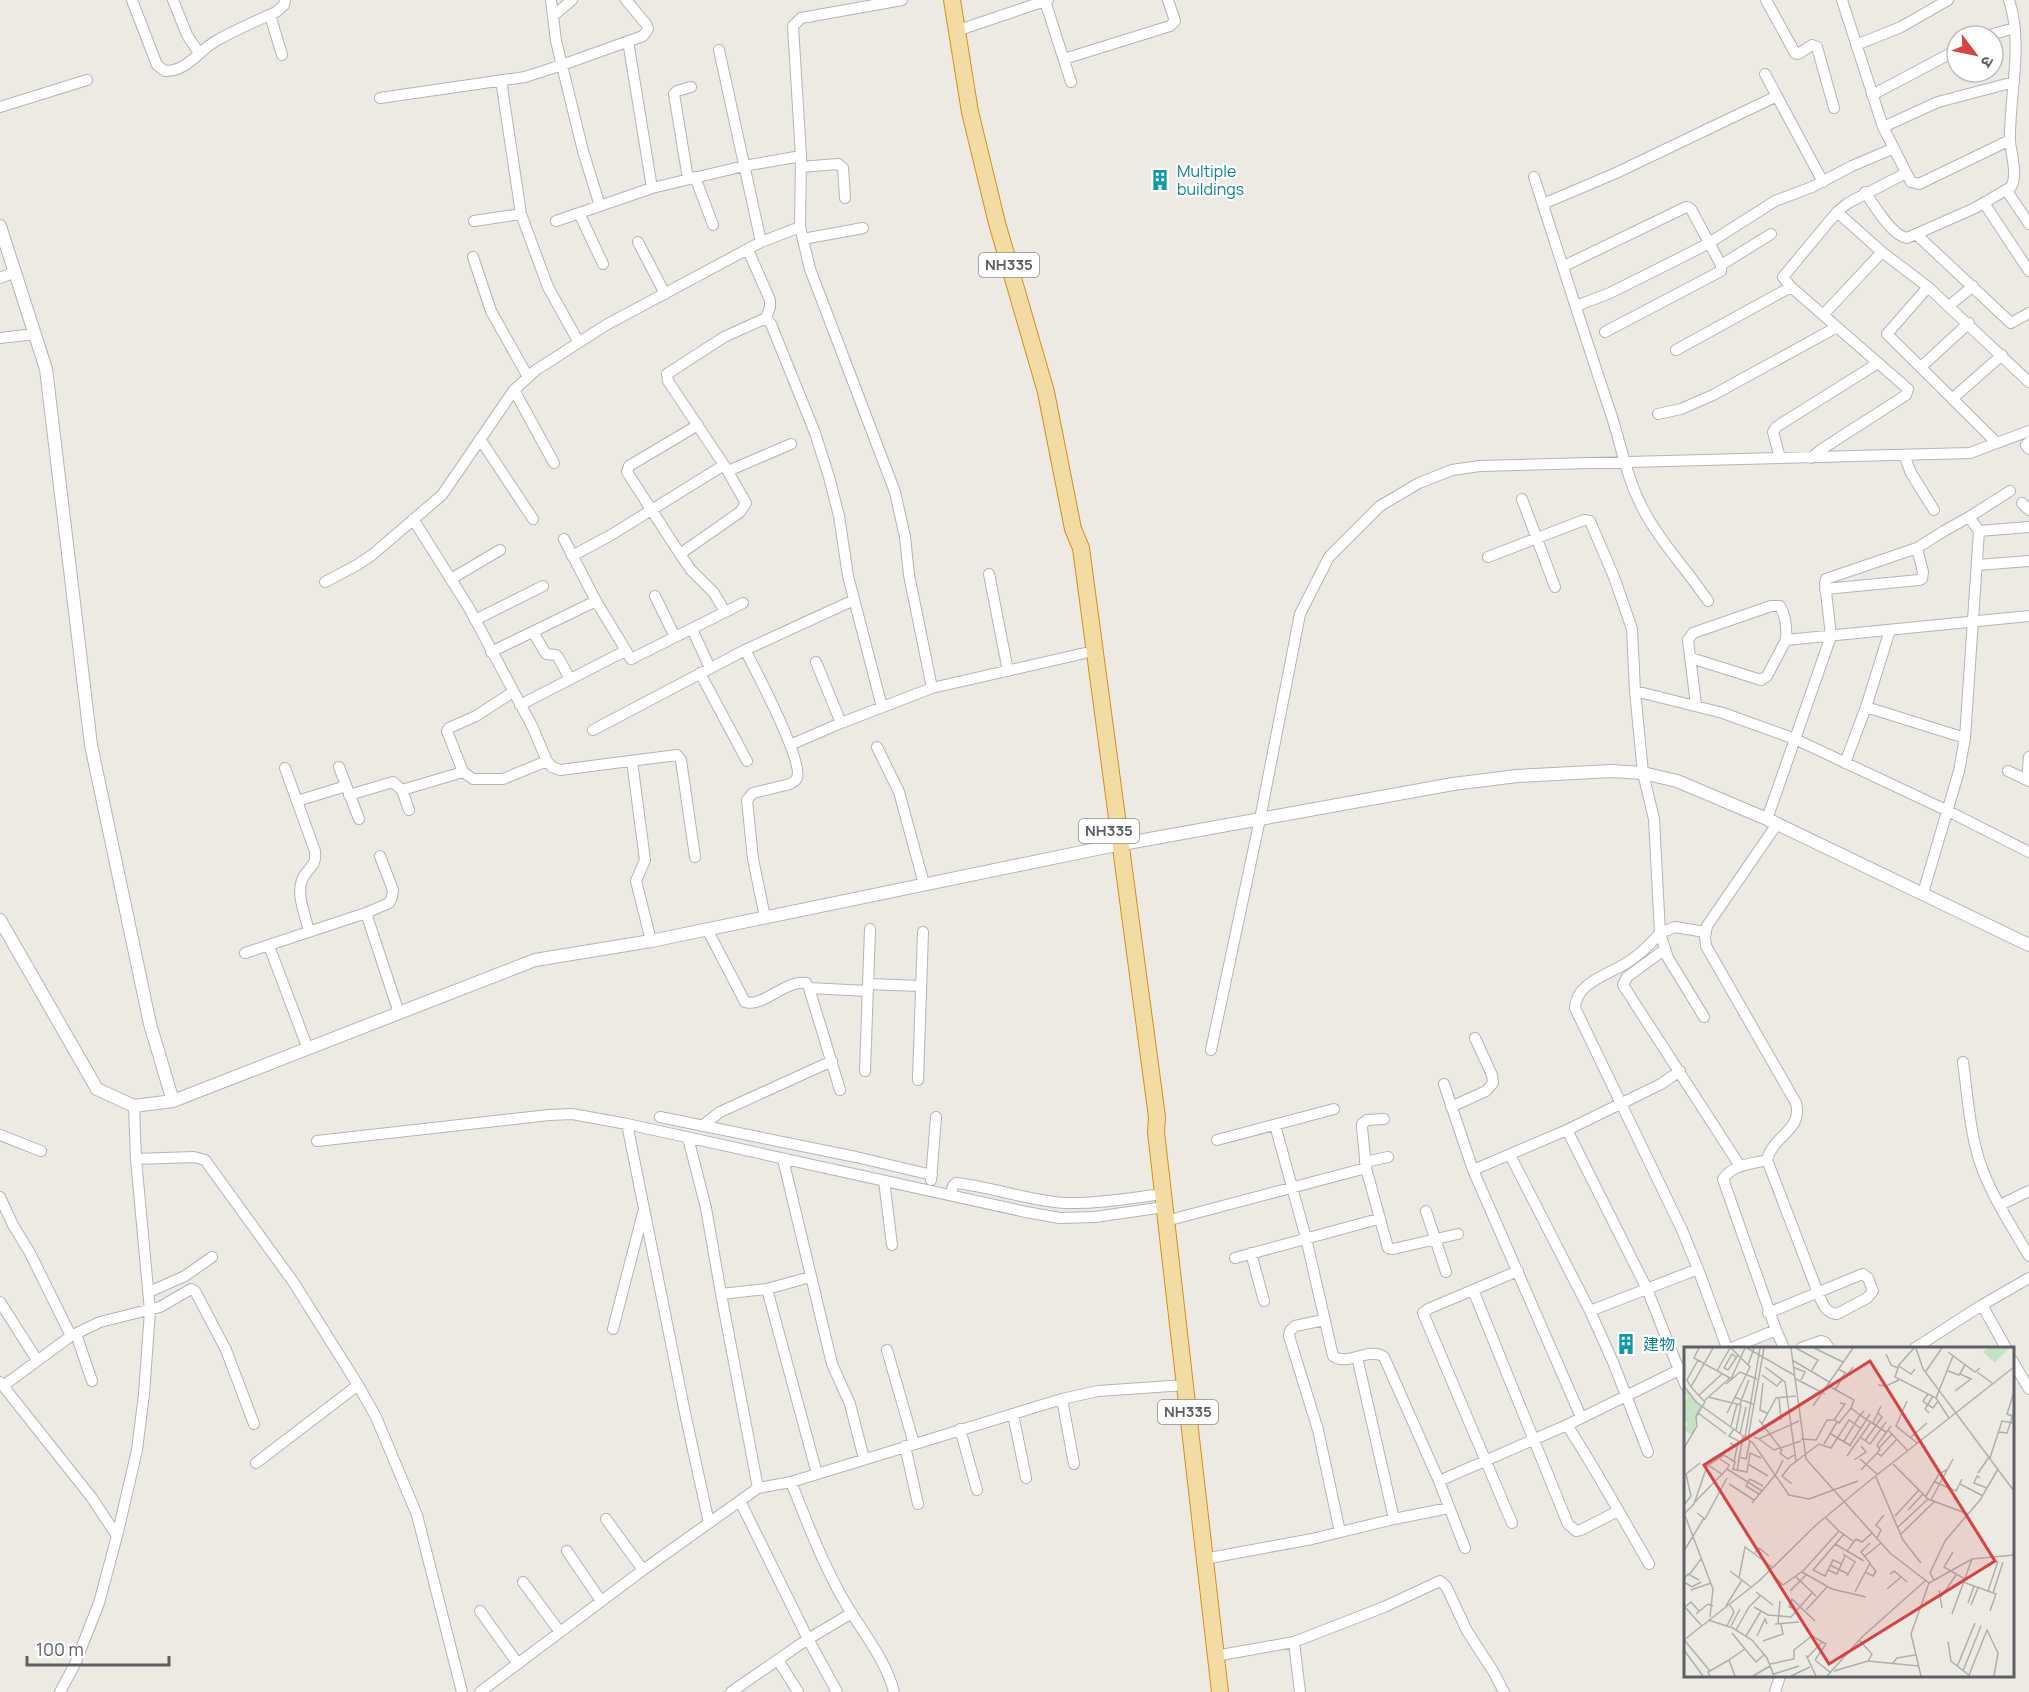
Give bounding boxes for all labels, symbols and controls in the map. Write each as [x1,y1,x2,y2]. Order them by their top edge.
north arrow [1945,24,2005,84]
text: उ [1976,52,2000,72]
place label: Multiple buildings [1177,160,1244,200]
building icon: Multiple buildings [1148,168,1172,192]
road number: NH335 [979,253,1039,277]
road number: NH335 [1079,819,1139,843]
building icon: 建物 [1614,1332,1638,1356]
place label: 建物 [1643,1333,1675,1355]
inset map [1684,1347,2014,1677]
road number: NH335 [1158,1400,1218,1424]
scale bar [27,1629,170,1667]
text: 100 m [36,1637,84,1661]

